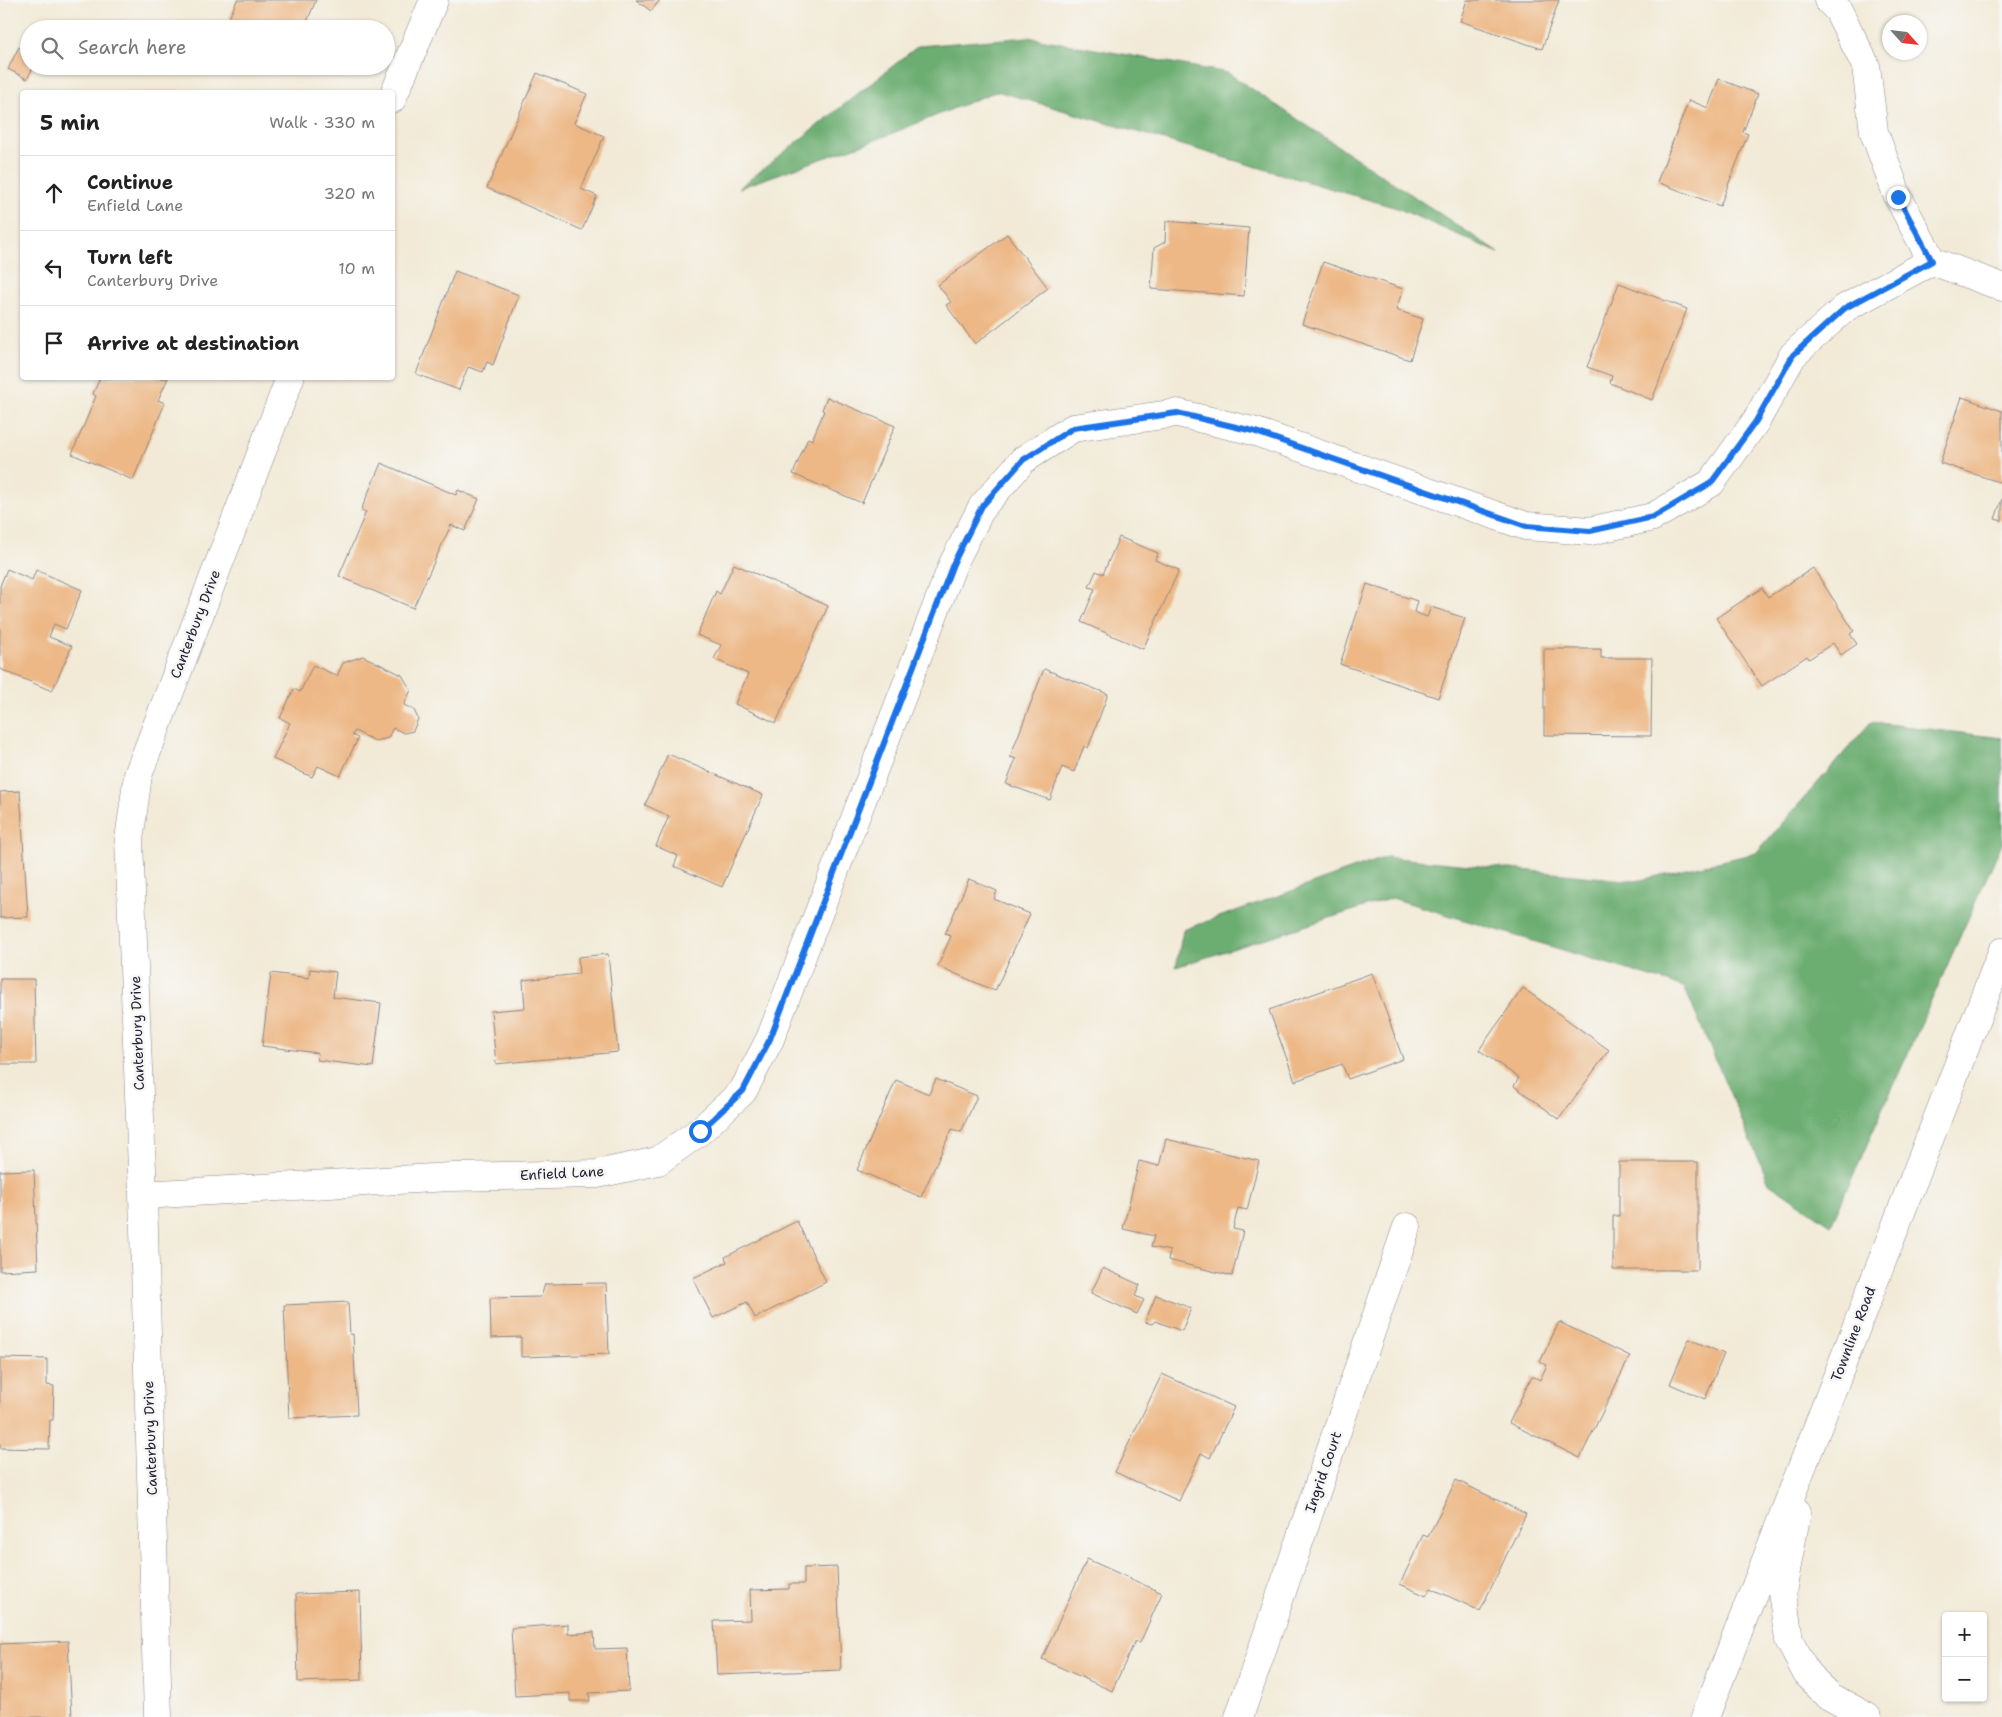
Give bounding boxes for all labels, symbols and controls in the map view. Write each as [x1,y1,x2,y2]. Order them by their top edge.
north arrow [1882,15,1927,60]
search box [20,20,395,75]
icon: search [38,34,66,62]
text: Search here [78,35,187,60]
text: 5 min [40,109,100,137]
text: Walk · 330 m [269,112,375,133]
text: Continue [87,170,173,195]
icon: ahead [40,179,68,207]
text: 320 m [324,183,375,204]
route end [1887,186,1910,209]
text: Enfield Lane [87,195,183,216]
text: Turn left [87,245,173,270]
icon: left [40,254,68,282]
text: 10 m [338,258,375,279]
text: Canterbury Drive [87,270,218,291]
icon: arrive [40,329,68,357]
text: Arrive at destination [87,331,299,356]
street label: Canterbury Drive [166,567,224,681]
street label: Canterbury Drive [126,975,148,1091]
route start [689,1120,712,1143]
street label: Enfield Lane [519,1162,605,1184]
street label: Townline Road [1827,1284,1879,1384]
street label: Canterbury Drive [139,1380,161,1496]
street label: Ingrid Court [1301,1429,1345,1515]
map controls [1942,1612,1987,1702]
button: + [1942,1612,1987,1657]
button: − [1942,1657,1987,1702]

